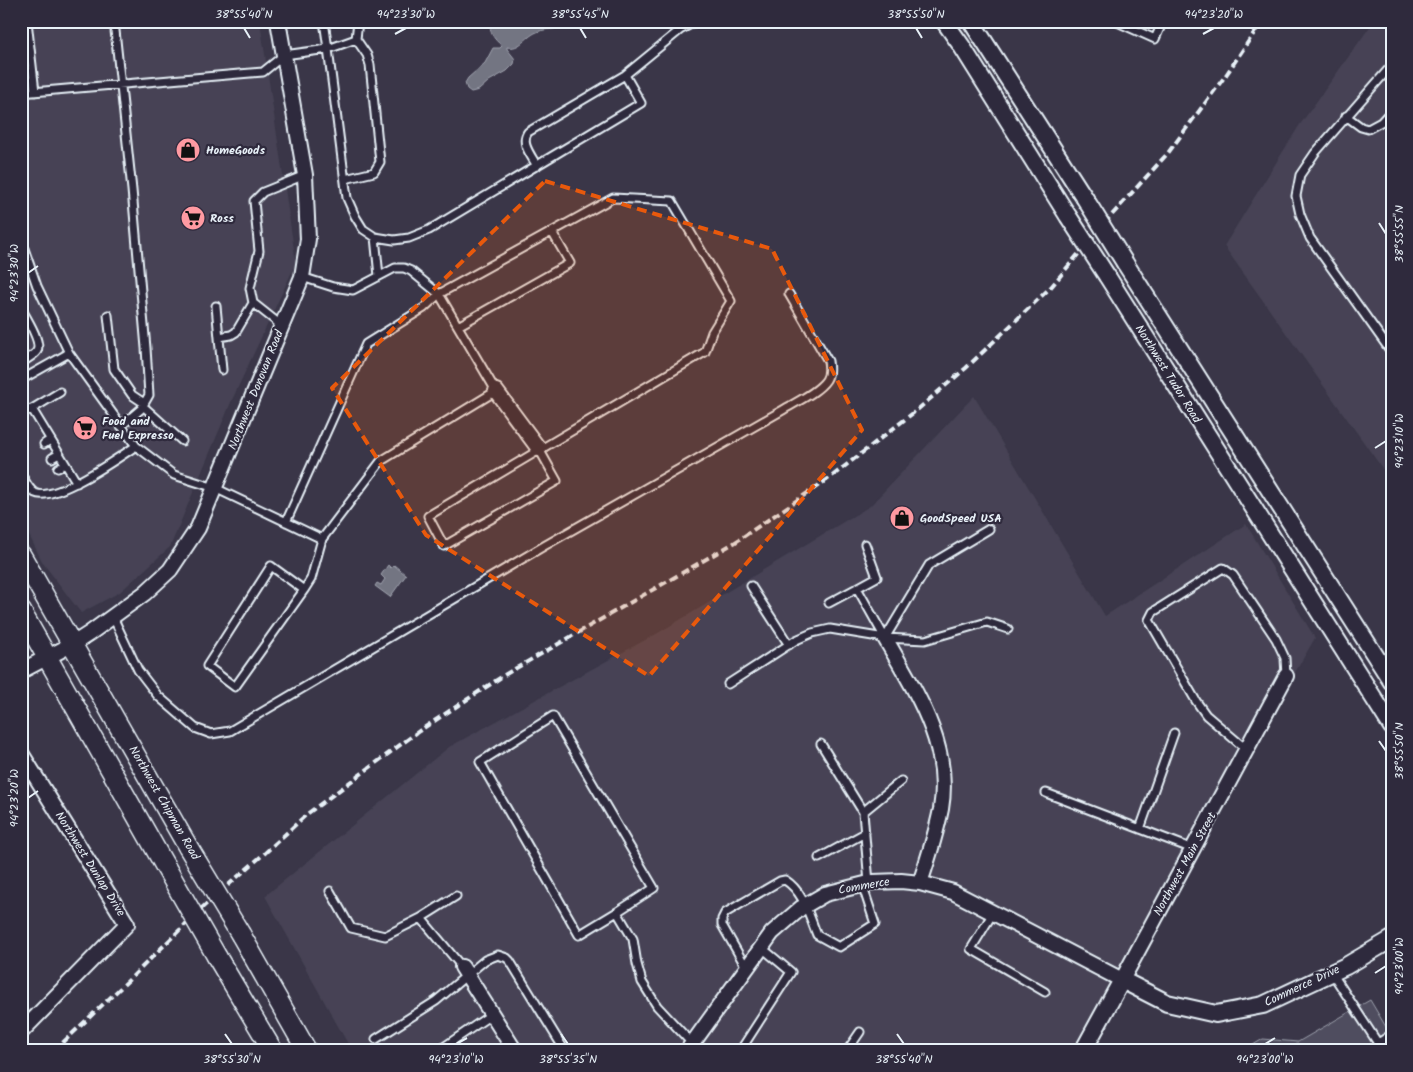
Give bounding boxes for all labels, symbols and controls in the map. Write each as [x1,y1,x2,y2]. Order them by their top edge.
text: 38°55'40"N [215,5,273,24]
text: 94°23'30"W [377,5,435,24]
text: 38°55'45"N [551,5,609,24]
text: 38°55'50"N [887,5,945,24]
text: 94°23'20"W [1185,5,1243,24]
shop icon: HomeGoods [175,137,201,163]
place label: HomeGoods [206,141,266,160]
supermarket icon: Ross [180,205,206,231]
text: 38°55'55"N [1390,205,1409,263]
place label: Ross [210,209,234,228]
text: 94°23'30"W [5,244,24,302]
street label: Northwest Tudor Road [1130,321,1207,428]
street label: Northwest Donovan Road [223,326,289,453]
place label: Food and Fuel Expresso [102,412,174,445]
text: 94°23'10"W [1390,413,1409,469]
supermarket icon: Food and Fuel Expresso [72,415,98,441]
shop icon: GoodSpeed USA [889,505,915,531]
place label: GoodSpeed USA [920,509,1002,528]
text: 38°55'50"N [1390,722,1409,780]
street label: Northwest Chipman Road [123,742,205,865]
text: 94°23'20"W [5,769,24,827]
street label: Northwest Dunlap Drive [50,808,130,921]
street label: Northwest Main Street [1149,808,1222,919]
street label: Commerce [837,872,892,900]
text: 94°23'00"W [1390,937,1409,995]
street label: Commerce Drive [1261,960,1344,1012]
text: 38°55'30"N [203,1050,261,1069]
text: 94°23'10"W [428,1050,484,1069]
text: 38°55'35"N [539,1050,597,1069]
text: 38°55'40"N [875,1050,933,1069]
text: 94°23'00"W [1236,1050,1294,1069]

